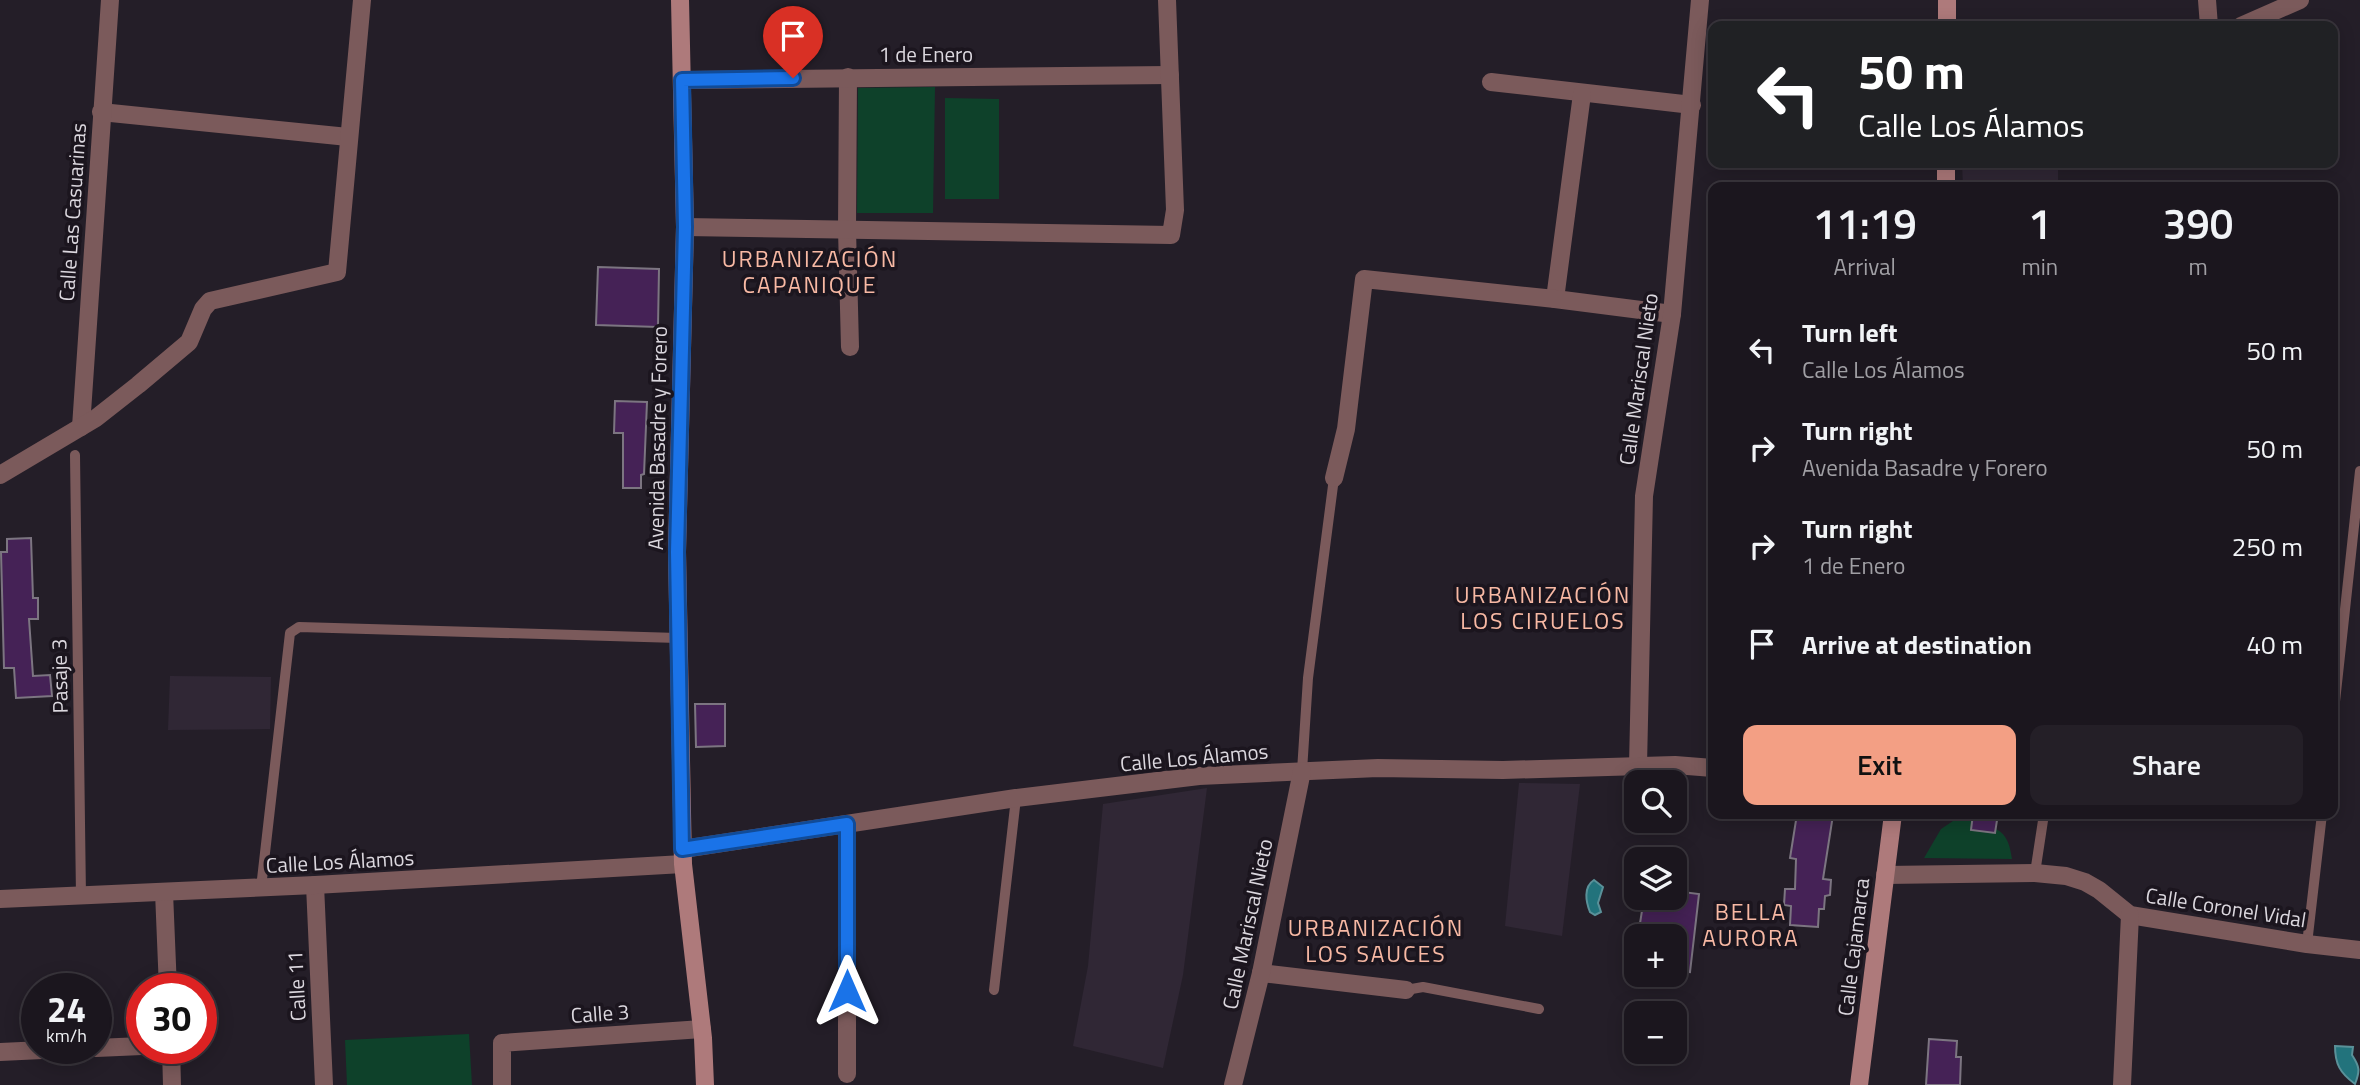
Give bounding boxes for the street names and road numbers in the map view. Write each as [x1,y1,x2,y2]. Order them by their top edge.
street label: 1 de Enero [879,38,973,70]
street label: Calle Las Casuarinas [50,122,94,302]
street label: Calle Mariscal Nieto [1610,291,1666,467]
street label: Avenida Basadre y Forero [639,326,675,550]
street label: Pasaje 3 [42,638,76,714]
street label: Calle Los Álamos [1119,735,1269,779]
street label: Calle Mariscal Nieto [1213,836,1281,1012]
street label: Calle Los Álamos [265,841,415,881]
street label: Calle Cajamarca [1829,876,1877,1018]
street label: Calle Coronel Vidal [2144,879,2308,935]
street label: Calle 11 [278,950,314,1022]
street label: Calle 3 [570,995,630,1031]

